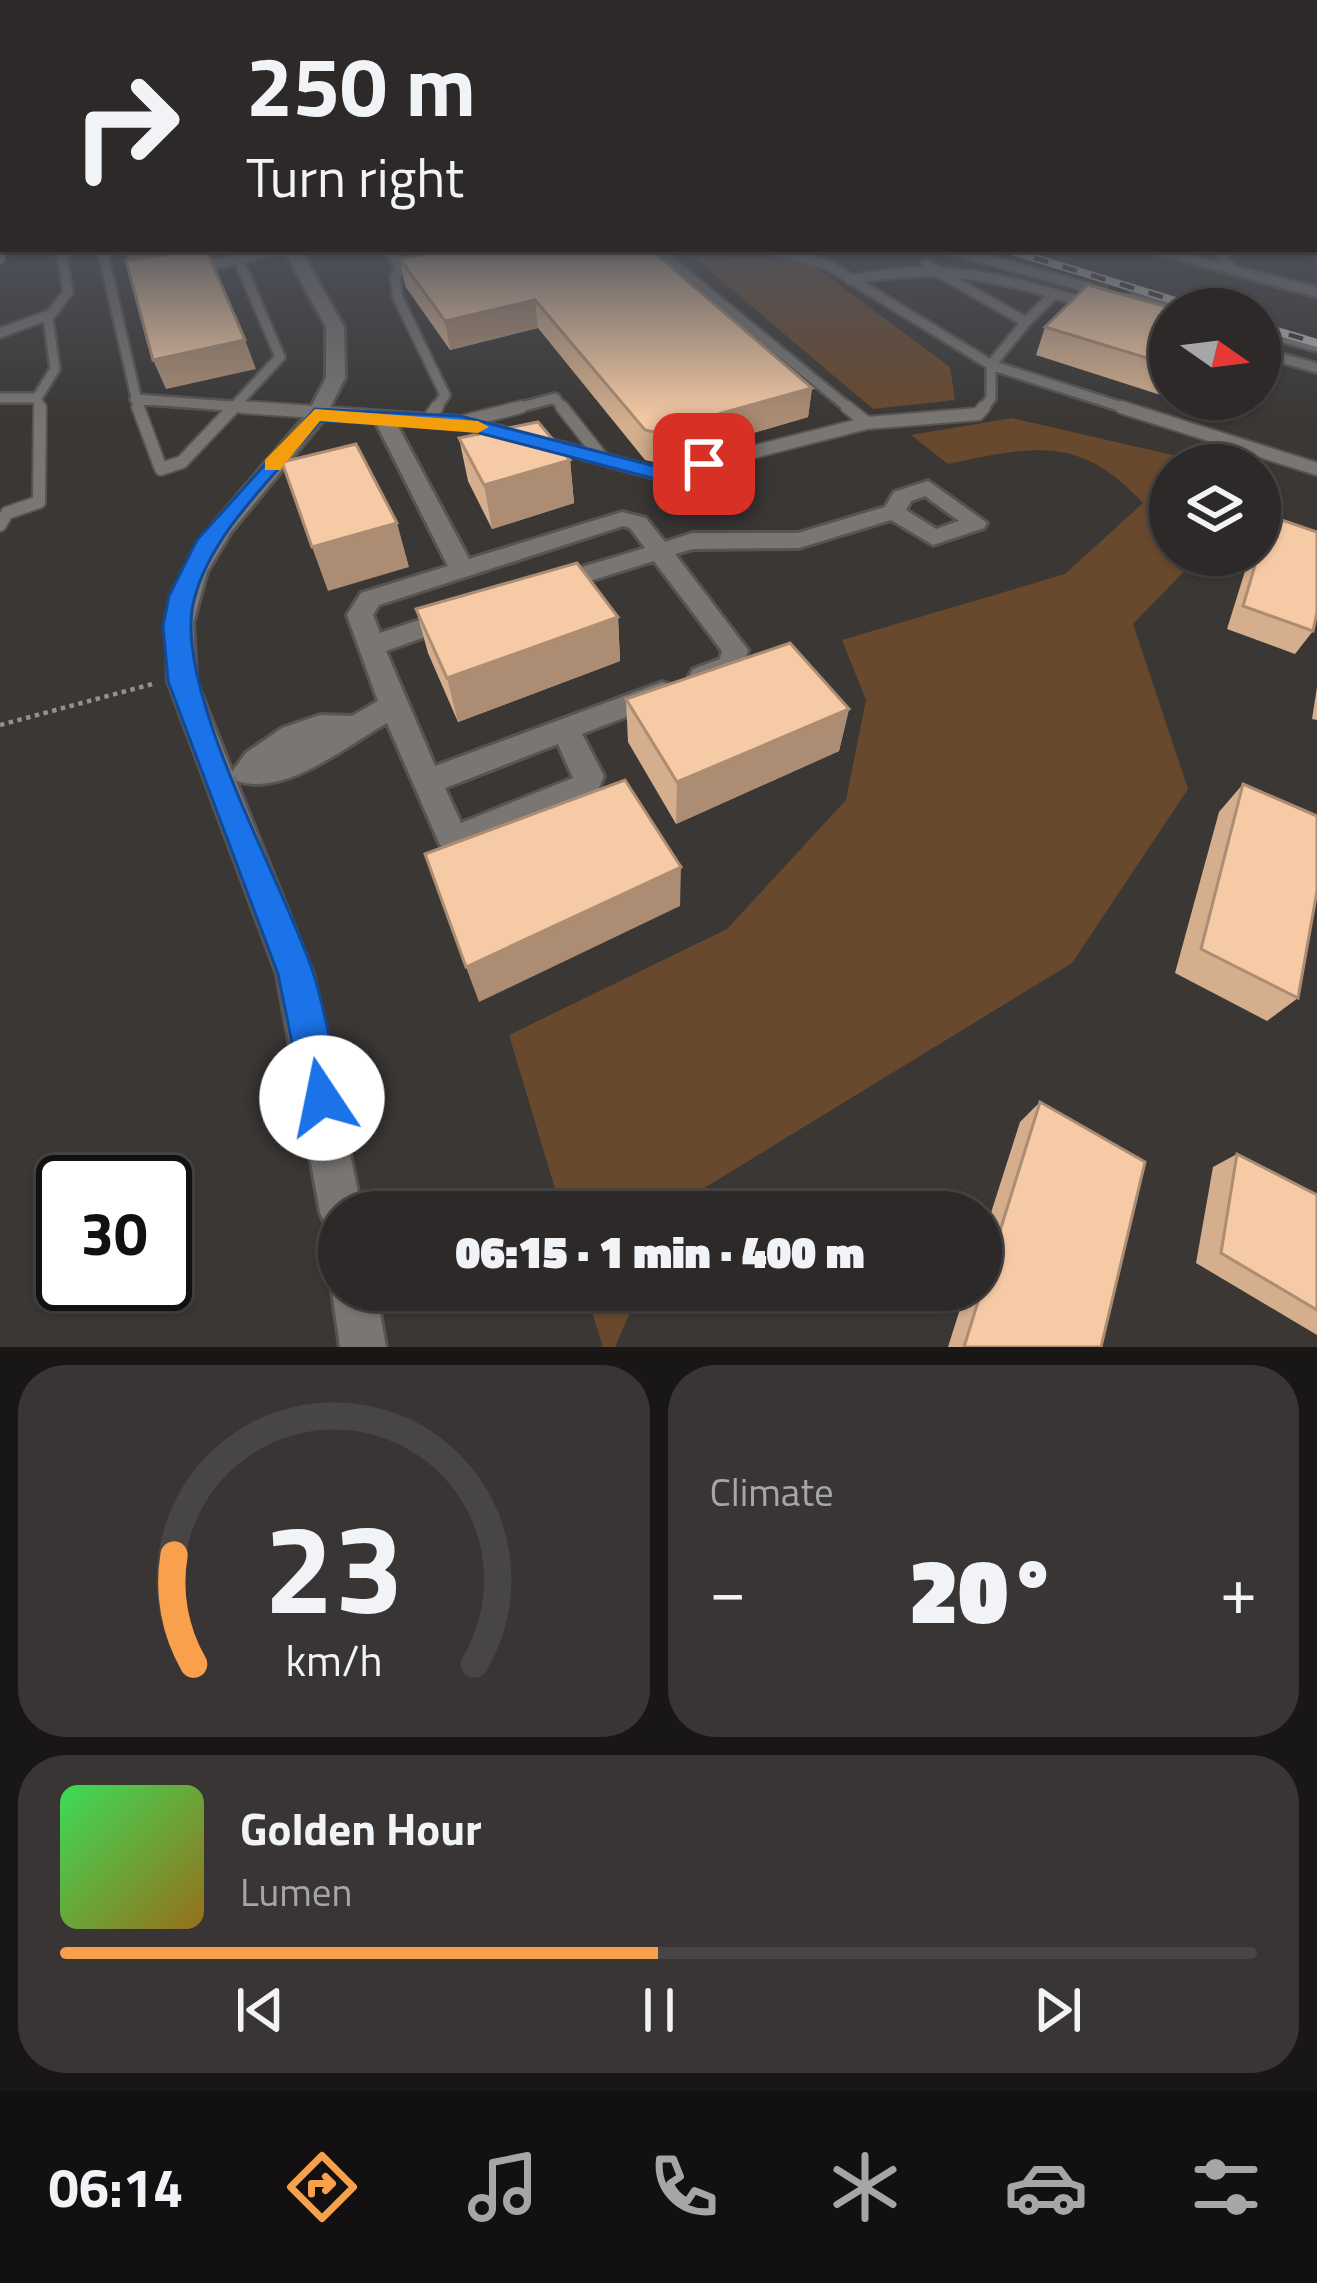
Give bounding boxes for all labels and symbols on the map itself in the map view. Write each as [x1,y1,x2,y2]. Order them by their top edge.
north arrow [1149,288,1281,420]
pin [653,413,755,515]
position arrow [259,1035,385,1161]
speed limit sign: 30 [36,1155,192,1311]

